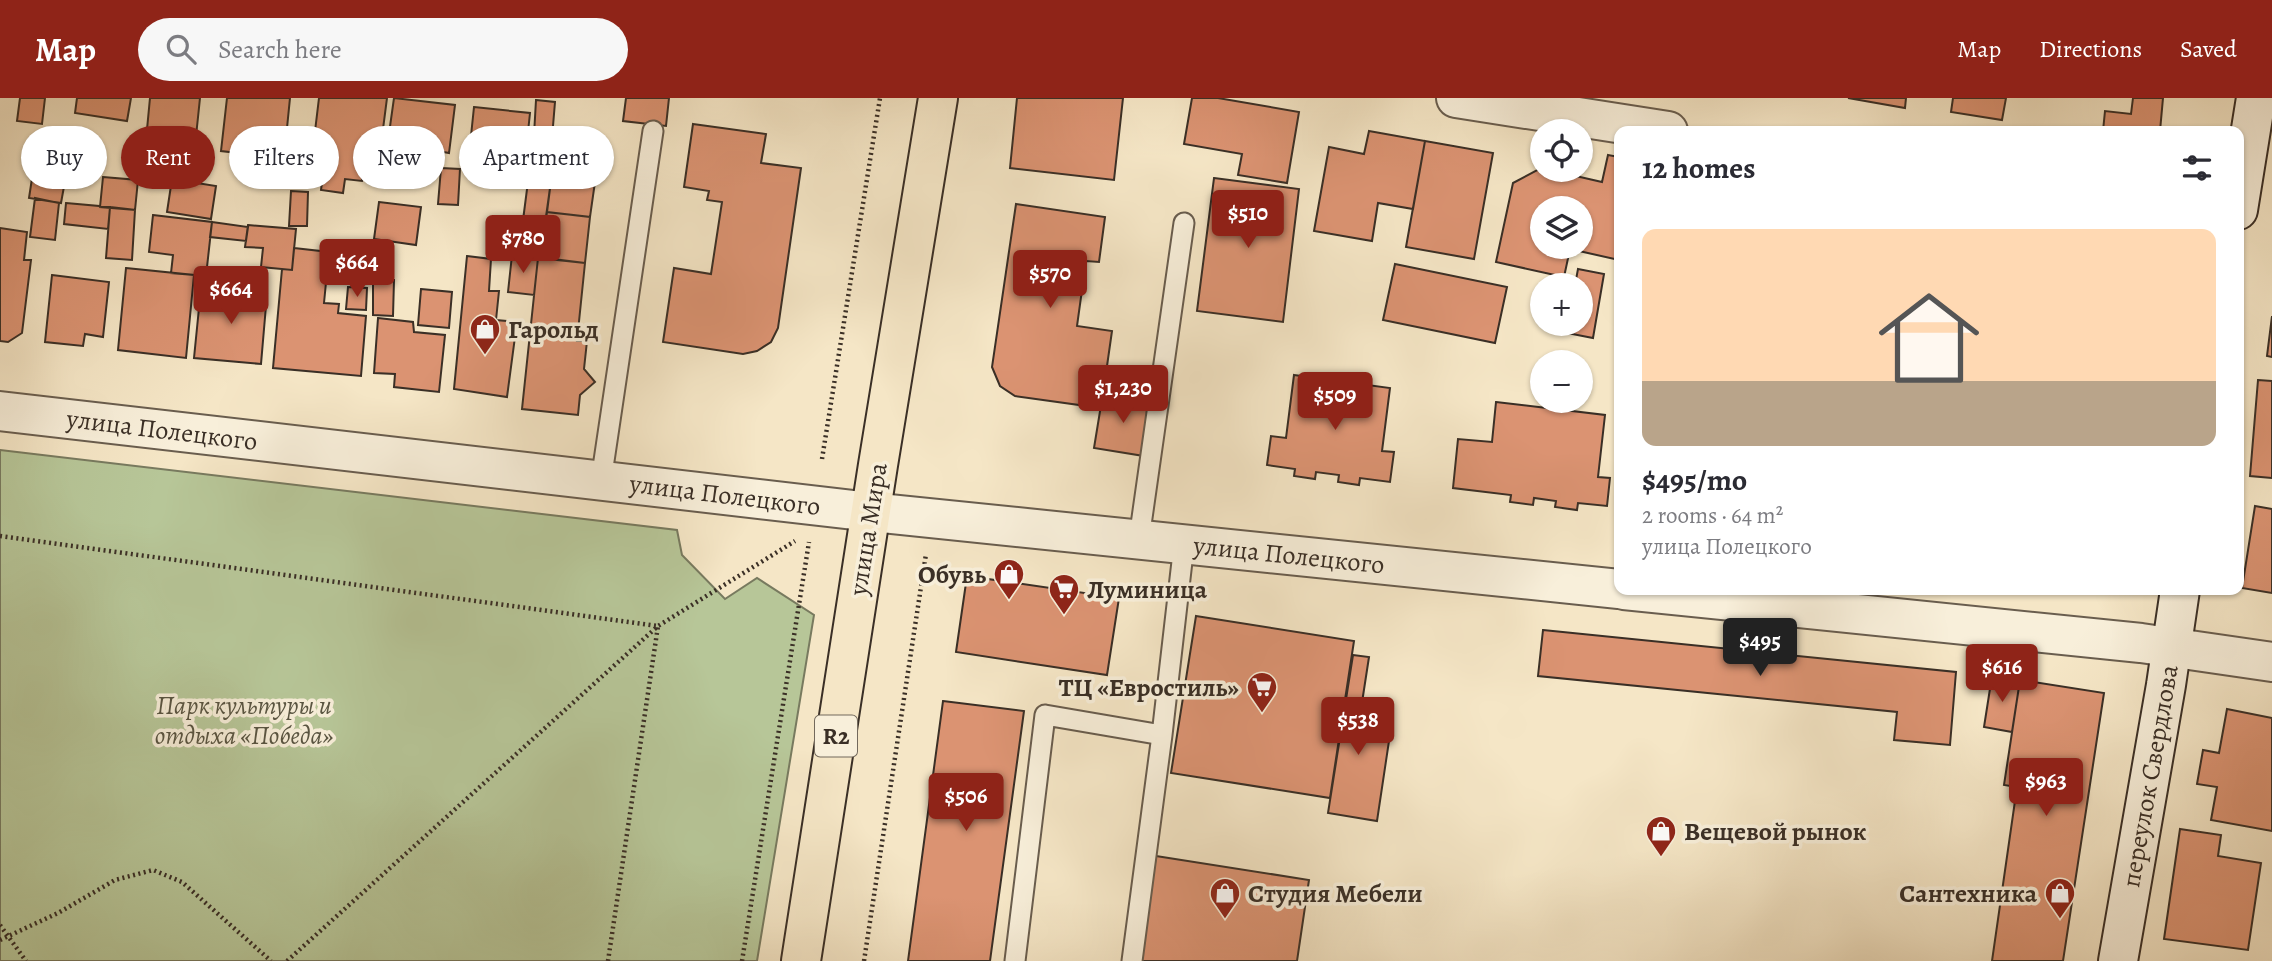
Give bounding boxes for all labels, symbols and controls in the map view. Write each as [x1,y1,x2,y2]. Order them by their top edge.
search box [138,18,628,81]
text: Map [35,27,96,72]
icon: search [162,30,200,68]
text: Search here [218,32,342,67]
text: Map [1957,33,2001,65]
text: Directions [2039,33,2142,65]
text: Saved [2180,33,2237,65]
map controls [1530,119,1593,413]
button: locate [1530,119,1593,182]
chip: Buy [21,126,107,189]
chip: Rent [121,126,215,189]
chip: Filters [229,126,339,189]
chip: New [353,126,445,189]
chip: Apartment [459,126,614,189]
text: 12 homes [1642,148,1755,188]
icon: filters [2178,149,2216,187]
pin: $510 [1207,190,1289,250]
button: layers [1530,196,1593,259]
text: $510 [1228,197,1268,228]
pin: $780 [482,216,564,275]
text: $780 [501,222,545,253]
pin: $664 [316,240,398,299]
text: $664 [335,246,379,277]
pin: $570 [1009,250,1091,310]
text: $570 [1029,257,1071,288]
pin: $664 [190,266,272,326]
text: $664 [209,273,253,304]
button: + [1530,273,1593,336]
icon: home [1866,275,1992,401]
shop icon: Гарольд [468,312,502,356]
place label: Гарольд [508,312,599,347]
button: − [1530,350,1593,413]
pin: $1,230 [1066,366,1180,425]
text: $1,230 [1094,372,1152,403]
pin: $509 [1294,372,1376,432]
text: $509 [1314,379,1356,410]
street label: улица Полецкого [64,401,259,459]
street label: улица Мира [840,460,896,599]
text: $495/mo [1642,460,1747,500]
street label: улица Полецкого [627,466,822,524]
text: 2 rooms · 64 m² [1642,500,1783,531]
street label: улица Полецкого [1191,527,1386,582]
text: улица Полецкого [1642,531,1812,562]
place label: Обувь [918,557,986,592]
shop icon: Обувь [992,557,1026,601]
supermarket icon: Луминица [1047,572,1081,616]
place label: Луминица [1087,572,1208,607]
pin: $495 [1719,618,1801,678]
text: $495 [1739,625,1781,656]
pin: $616 [1961,644,2043,704]
text: $616 [1982,651,2022,682]
street label: переулок Свердлова [2113,662,2187,890]
place label: ТЦ «Евростиль» [1059,670,1239,705]
supermarket icon: ТЦ «Евростиль» [1245,670,1279,714]
park label: Парк культуры и отдыха «Победа» [155,688,334,753]
pin: $538 [1317,698,1399,757]
text: $538 [1337,704,1379,735]
road number: R2 [815,716,857,756]
pin: $963 [2005,758,2087,818]
text: $963 [2025,765,2067,796]
pin: $506 [925,774,1007,833]
text: $506 [945,780,987,811]
shop icon: Вещевой рынок [1644,814,1678,858]
place label: Вещевой рынок [1684,814,1867,849]
shop icon: Студия Мебели [1208,876,1242,920]
place label: Студия Мебели [1248,876,1423,911]
place label: Сантехника [1899,876,2038,911]
shop icon: Сантехника [2043,876,2077,920]

